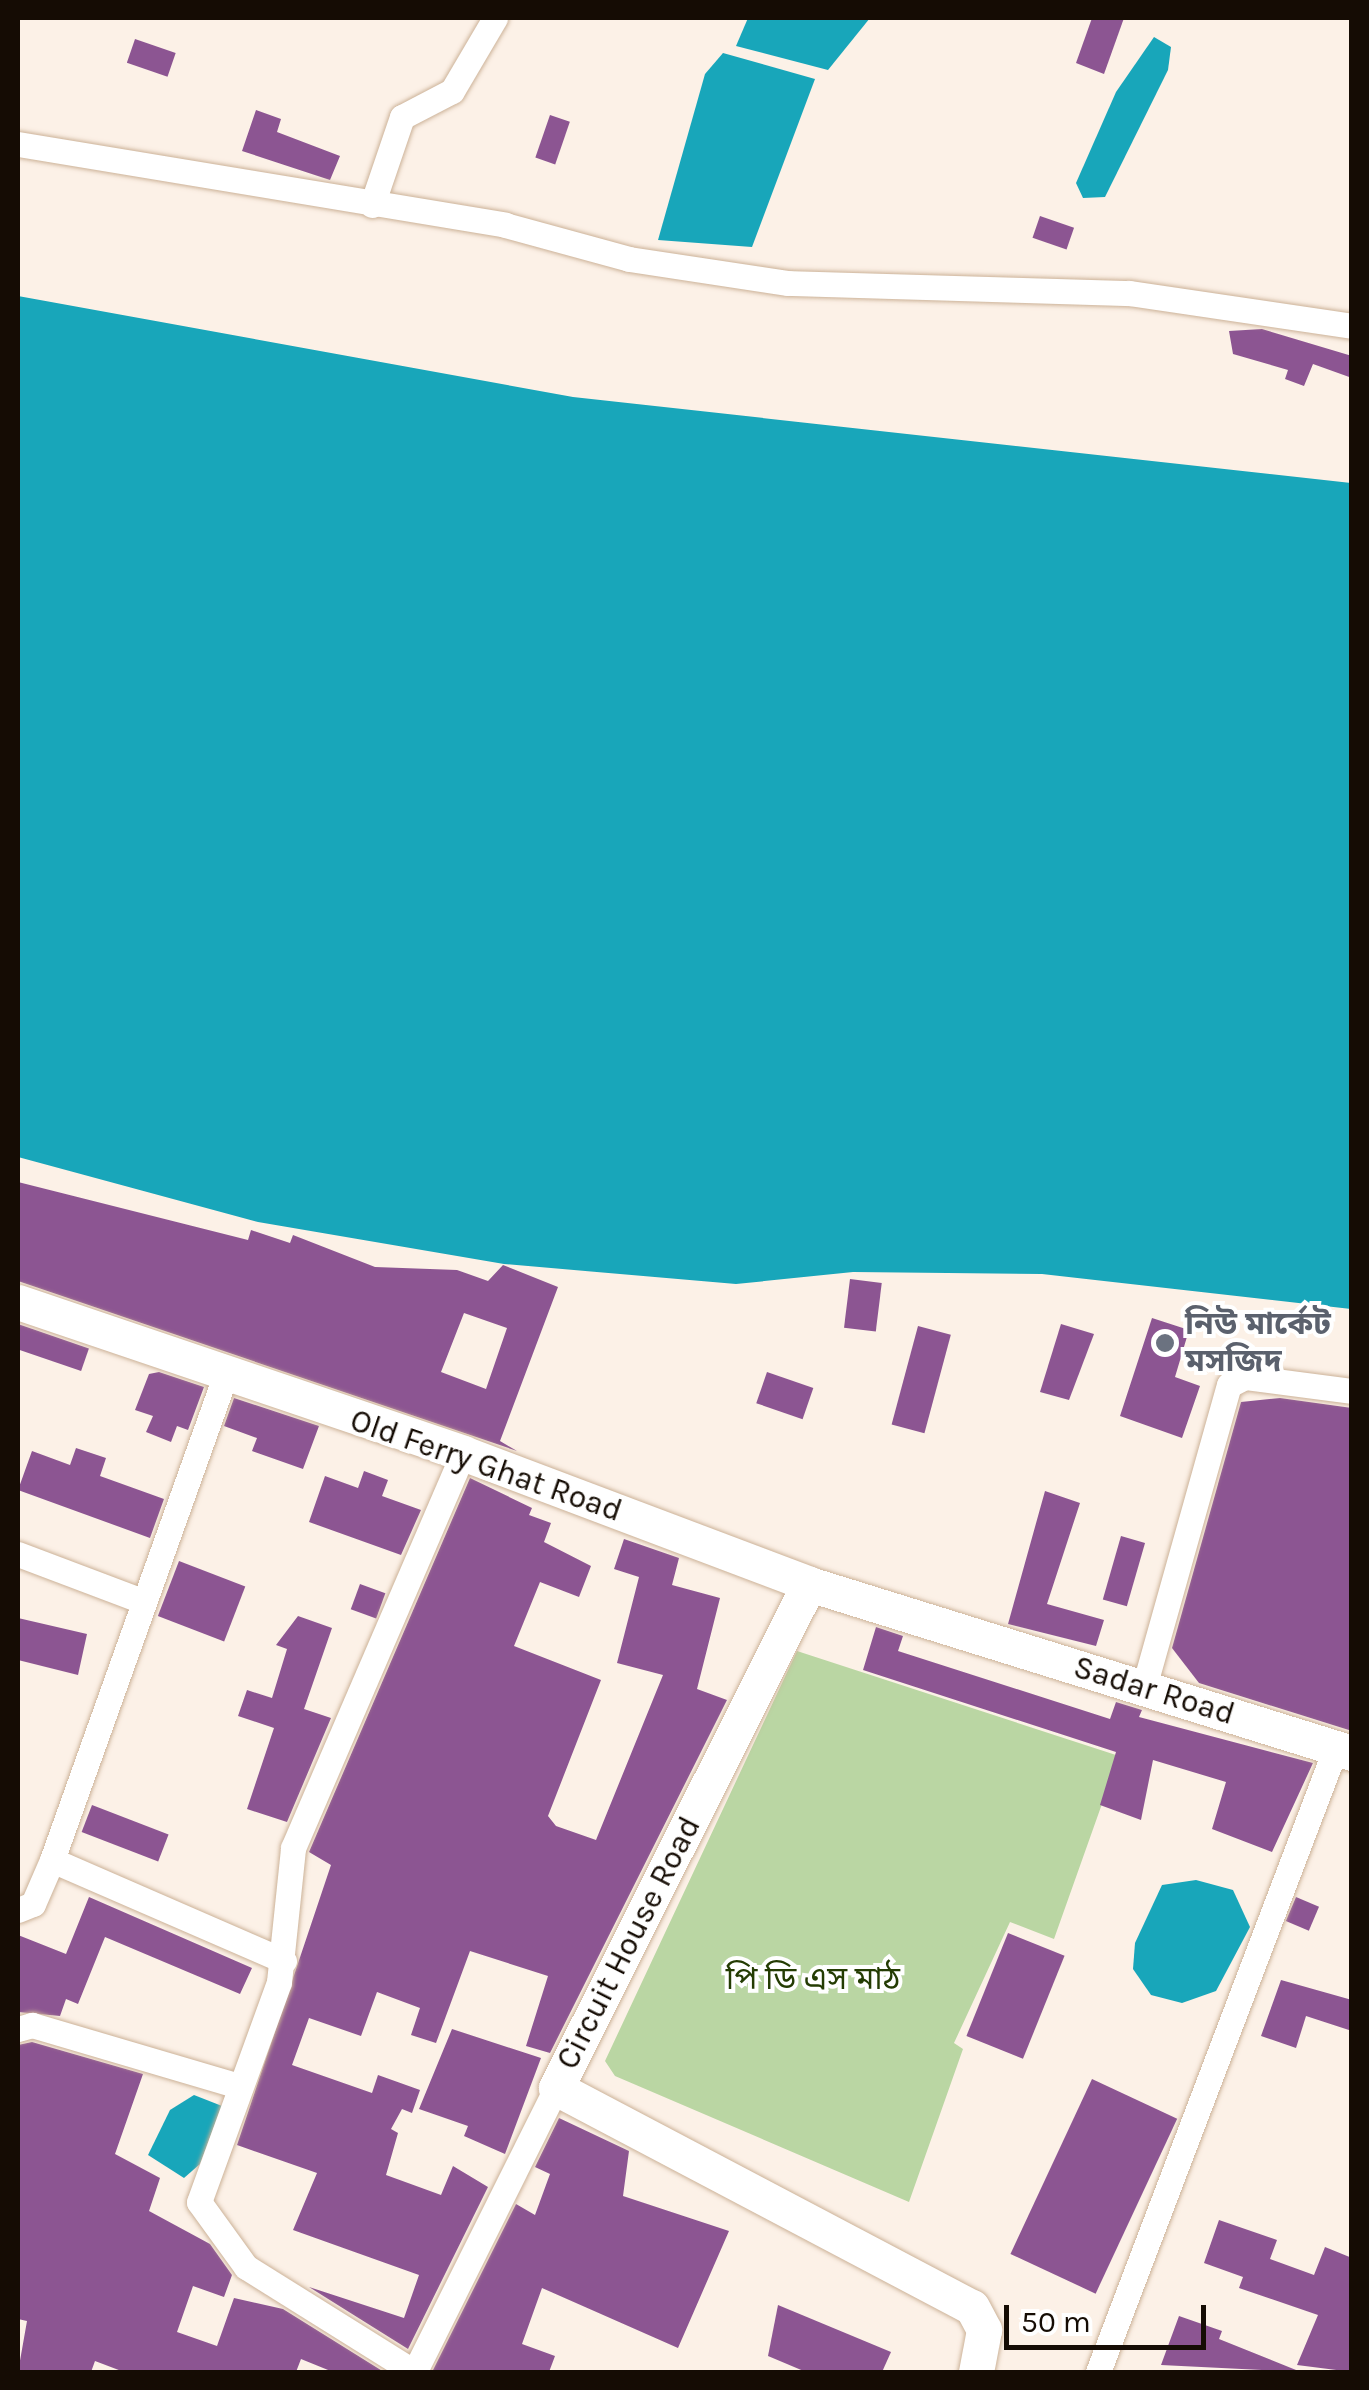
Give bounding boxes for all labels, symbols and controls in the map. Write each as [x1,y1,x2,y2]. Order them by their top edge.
place label: নিউ মার্কেট মসজিদ [1185,1306,1331,1381]
marker: নিউ মার্কেট মসজিদ [1154,1332,1176,1354]
street label: Old Ferry Ghat Road [345,1401,627,1531]
street label: Sadar Road [1069,1648,1239,1734]
street label: Circuit House Road [549,1810,709,2076]
park label: পি ডি এস মাঠ [726,1960,900,1998]
scale bar [1009,2285,1212,2347]
text: 50 m [1021,2304,1091,2340]

